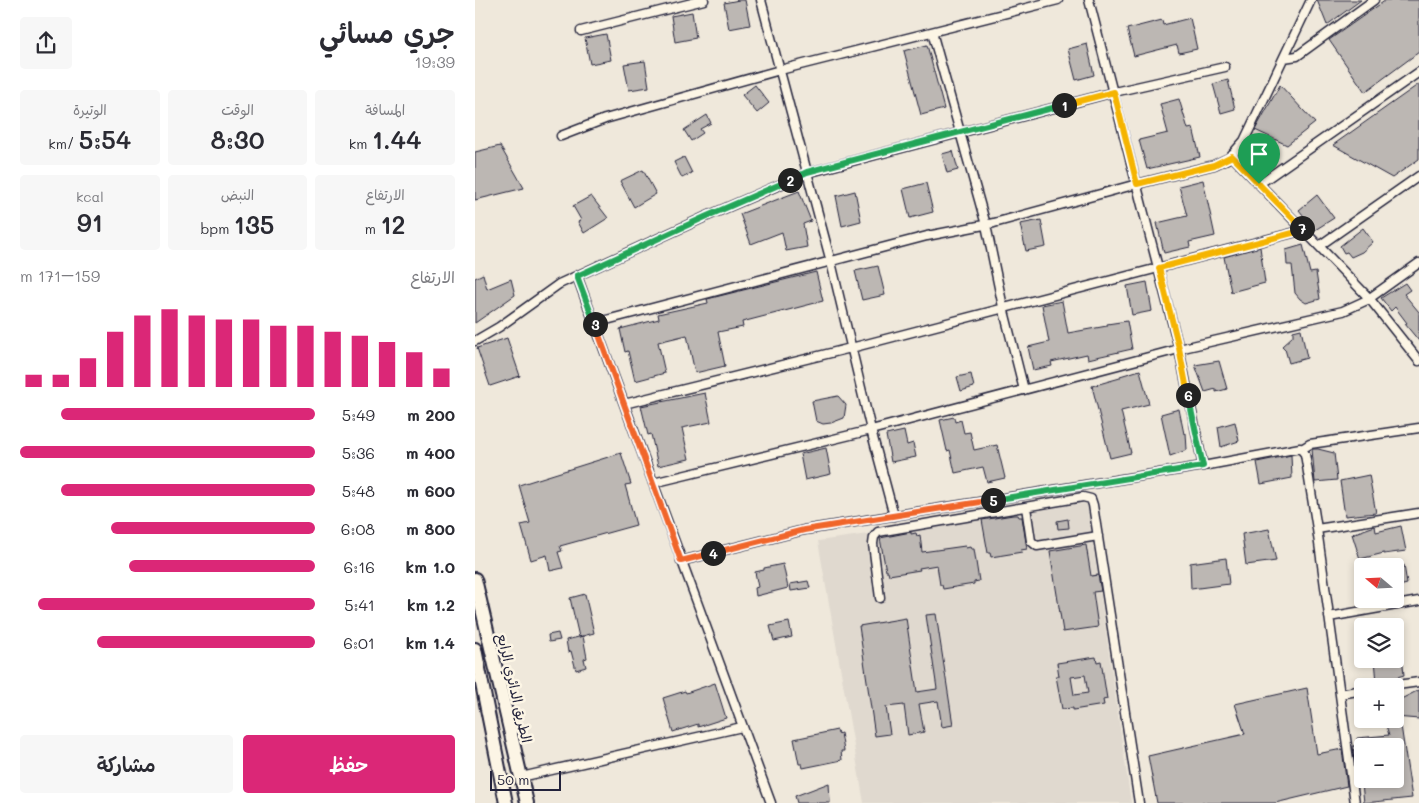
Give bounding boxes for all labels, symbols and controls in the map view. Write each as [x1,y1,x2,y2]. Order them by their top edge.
text: جري مسائي [319,14,455,50]
button: share [20,17,72,69]
text: 19:39 [415,51,455,72]
pin: 1 [1051,92,1077,118]
text: 1 [1061,96,1068,115]
text: الوتيرة [73,100,107,119]
text: الوقت [221,100,254,119]
text: المسافة [365,100,405,119]
text: 5:54 [79,123,131,155]
text: 8:30 [211,123,265,155]
text: 1.44 [372,123,422,155]
pin [1238,133,1280,184]
text: /km [48,134,79,153]
text: km [349,134,372,153]
icon: arrive [1245,140,1273,168]
pin: 2 [777,168,803,192]
text: 2 [787,171,794,190]
text: النبض [221,185,254,204]
text: الارتفاع [366,185,405,204]
text: kcal [76,187,104,206]
text: 91 [77,206,103,238]
text: 135 [234,208,274,240]
text: 12 [380,208,406,240]
pin: 7 [1289,216,1315,240]
text: bpm [201,219,234,238]
text: m [365,219,380,238]
text: 7 [1299,219,1306,238]
text: 159–171 m [20,265,100,286]
text: الارتفاع [410,266,455,287]
pin: 3 [583,312,607,336]
text: 3 [591,315,600,334]
pin: 6 [1175,382,1201,408]
text: 6 [1184,386,1193,405]
text: 5:49 [342,404,375,425]
text: 200 m [407,404,455,425]
text: 5:36 [342,442,375,463]
text: 400 m [406,442,455,463]
text: 5:48 [342,480,375,501]
text: 600 m [406,480,455,501]
pin: 5 [981,488,1005,512]
text: 5 [989,491,998,510]
text: 6:08 [341,518,375,539]
text: 800 m [406,518,455,539]
pin: 4 [701,540,725,566]
text: 4 [709,544,718,563]
text: 6:16 [344,556,375,577]
text: 1.0 km [406,556,455,577]
north arrow [1354,558,1404,608]
map controls [1354,558,1404,788]
text: 5:41 [344,594,375,615]
text: 1.2 km [407,594,455,615]
button: layers [1354,618,1404,668]
street label: الطريق الدائري الرابع [491,631,537,745]
text: 6:01 [343,632,375,653]
text: 1.4 km [406,632,455,653]
button: + [1354,678,1404,728]
button: مشاركة [20,735,233,793]
button: حفظ [243,735,455,793]
button: − [1354,738,1404,788]
scale bar [490,768,561,791]
text: 50 m [497,770,529,789]

